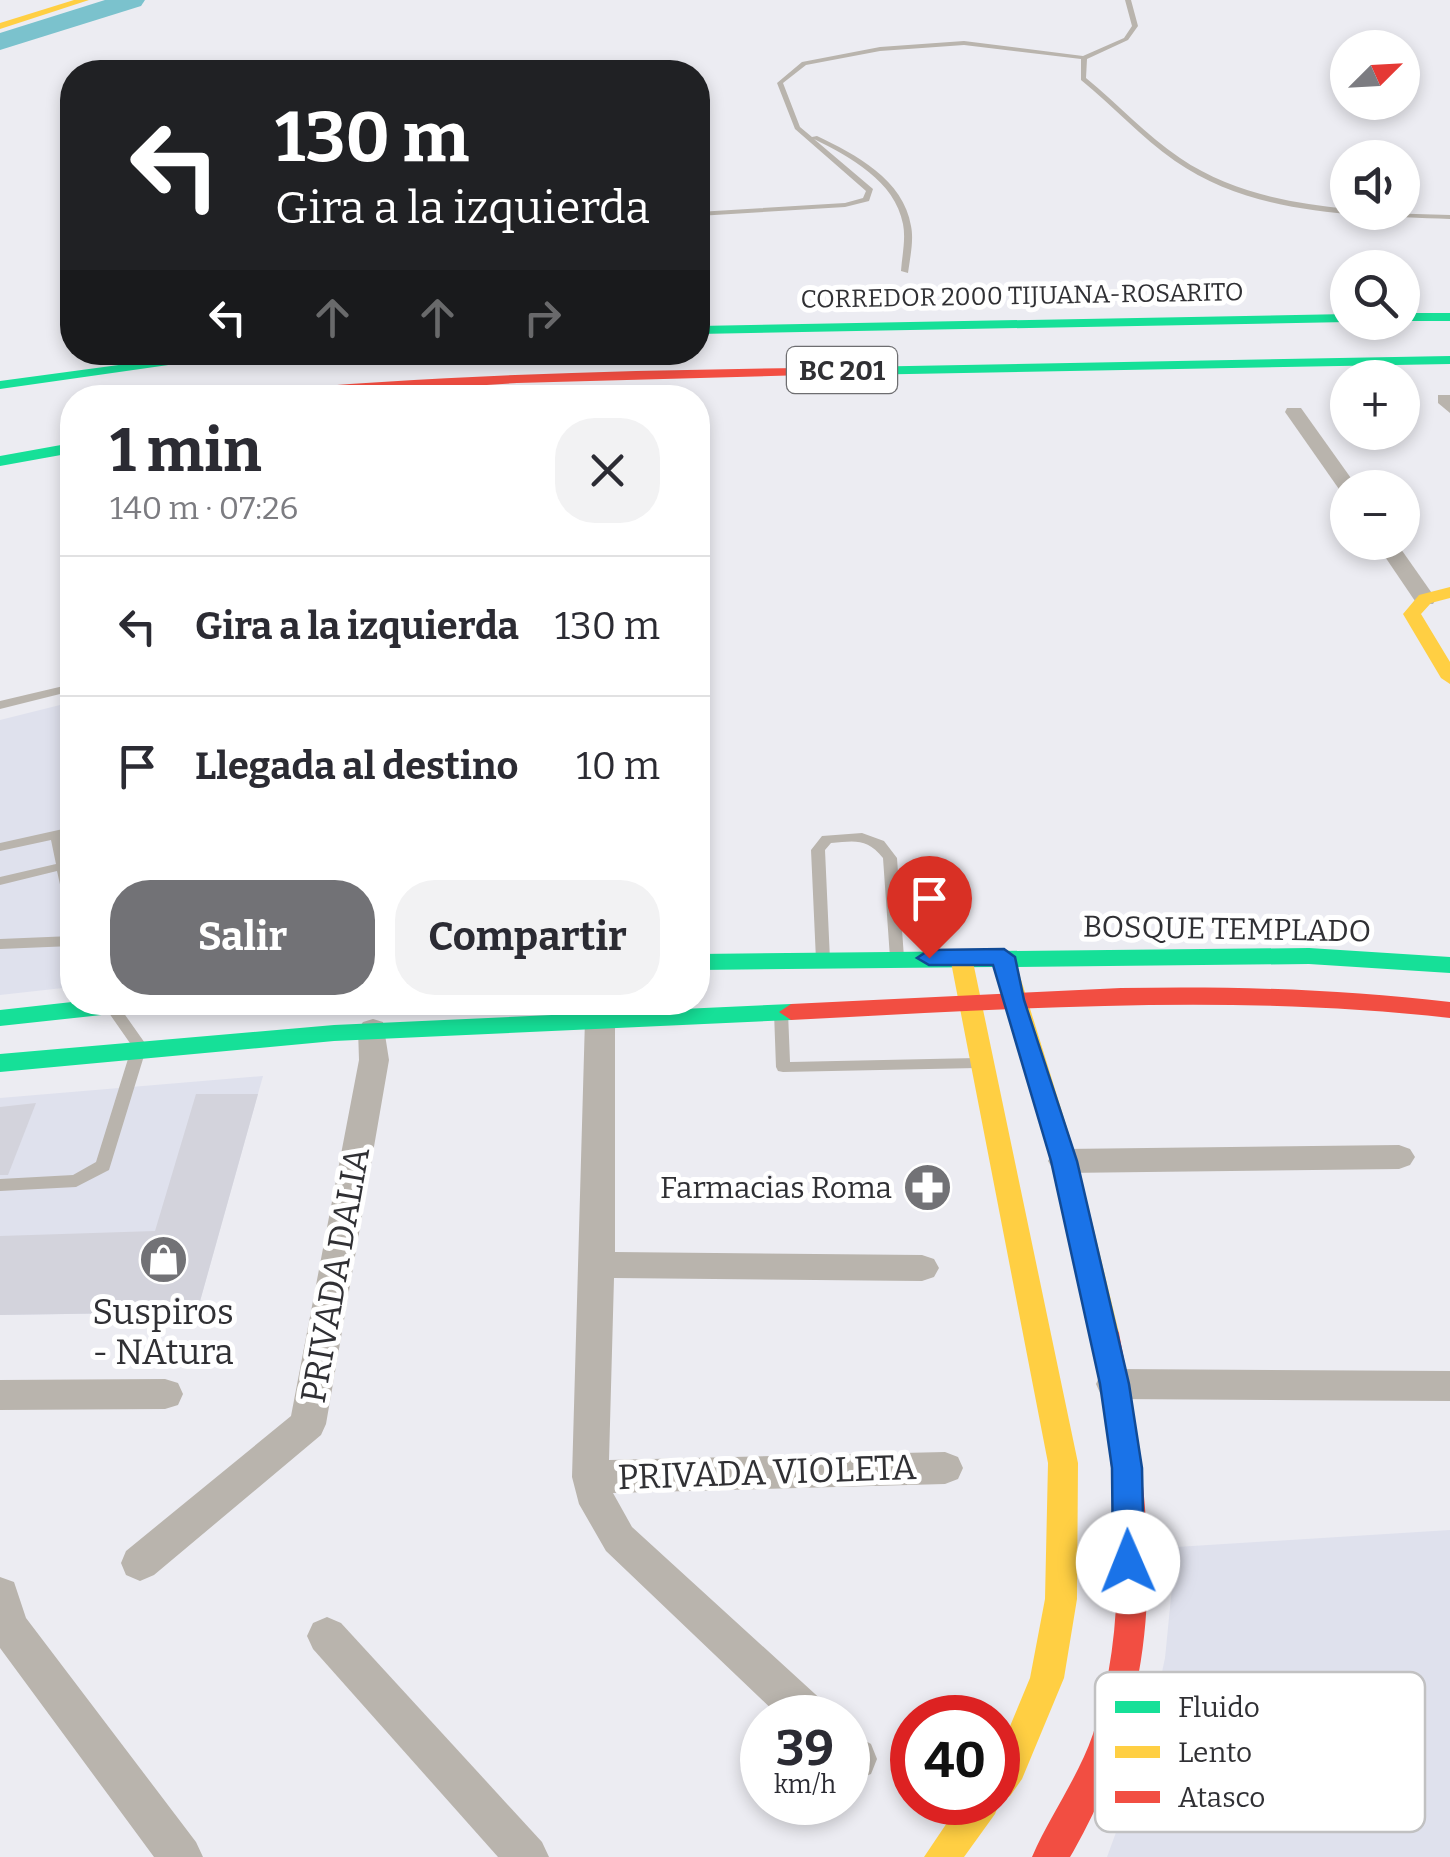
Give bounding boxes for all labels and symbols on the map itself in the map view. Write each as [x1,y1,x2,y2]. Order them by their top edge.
north arrow [1330,30,1420,120]
street label: CORREDOR 2000 TIJUANA-ROSARITO [800,277,1244,315]
road number: BC 201 [787,347,897,393]
pin [887,856,972,959]
street label: BOSQUE TEMPLADO [1083,908,1371,950]
street label: PRIVADA DALIA [292,1144,378,1406]
pharmacy icon: Farmacias Roma [901,1162,953,1214]
place label: Farmacias Roma [660,1170,892,1206]
shop icon: Suspiros - NAtura [137,1234,189,1286]
place label: Suspiros - NAtura [92,1291,234,1373]
street label: PRIVADA VIOLETA [617,1446,917,1498]
position arrow [1076,1510,1180,1614]
legend [1095,1672,1425,1832]
text: Fluido [1178,1691,1260,1724]
speed limit sign: 40 [890,1695,1020,1825]
text: Lento [1178,1736,1252,1769]
text: Atasco [1178,1781,1265,1814]

